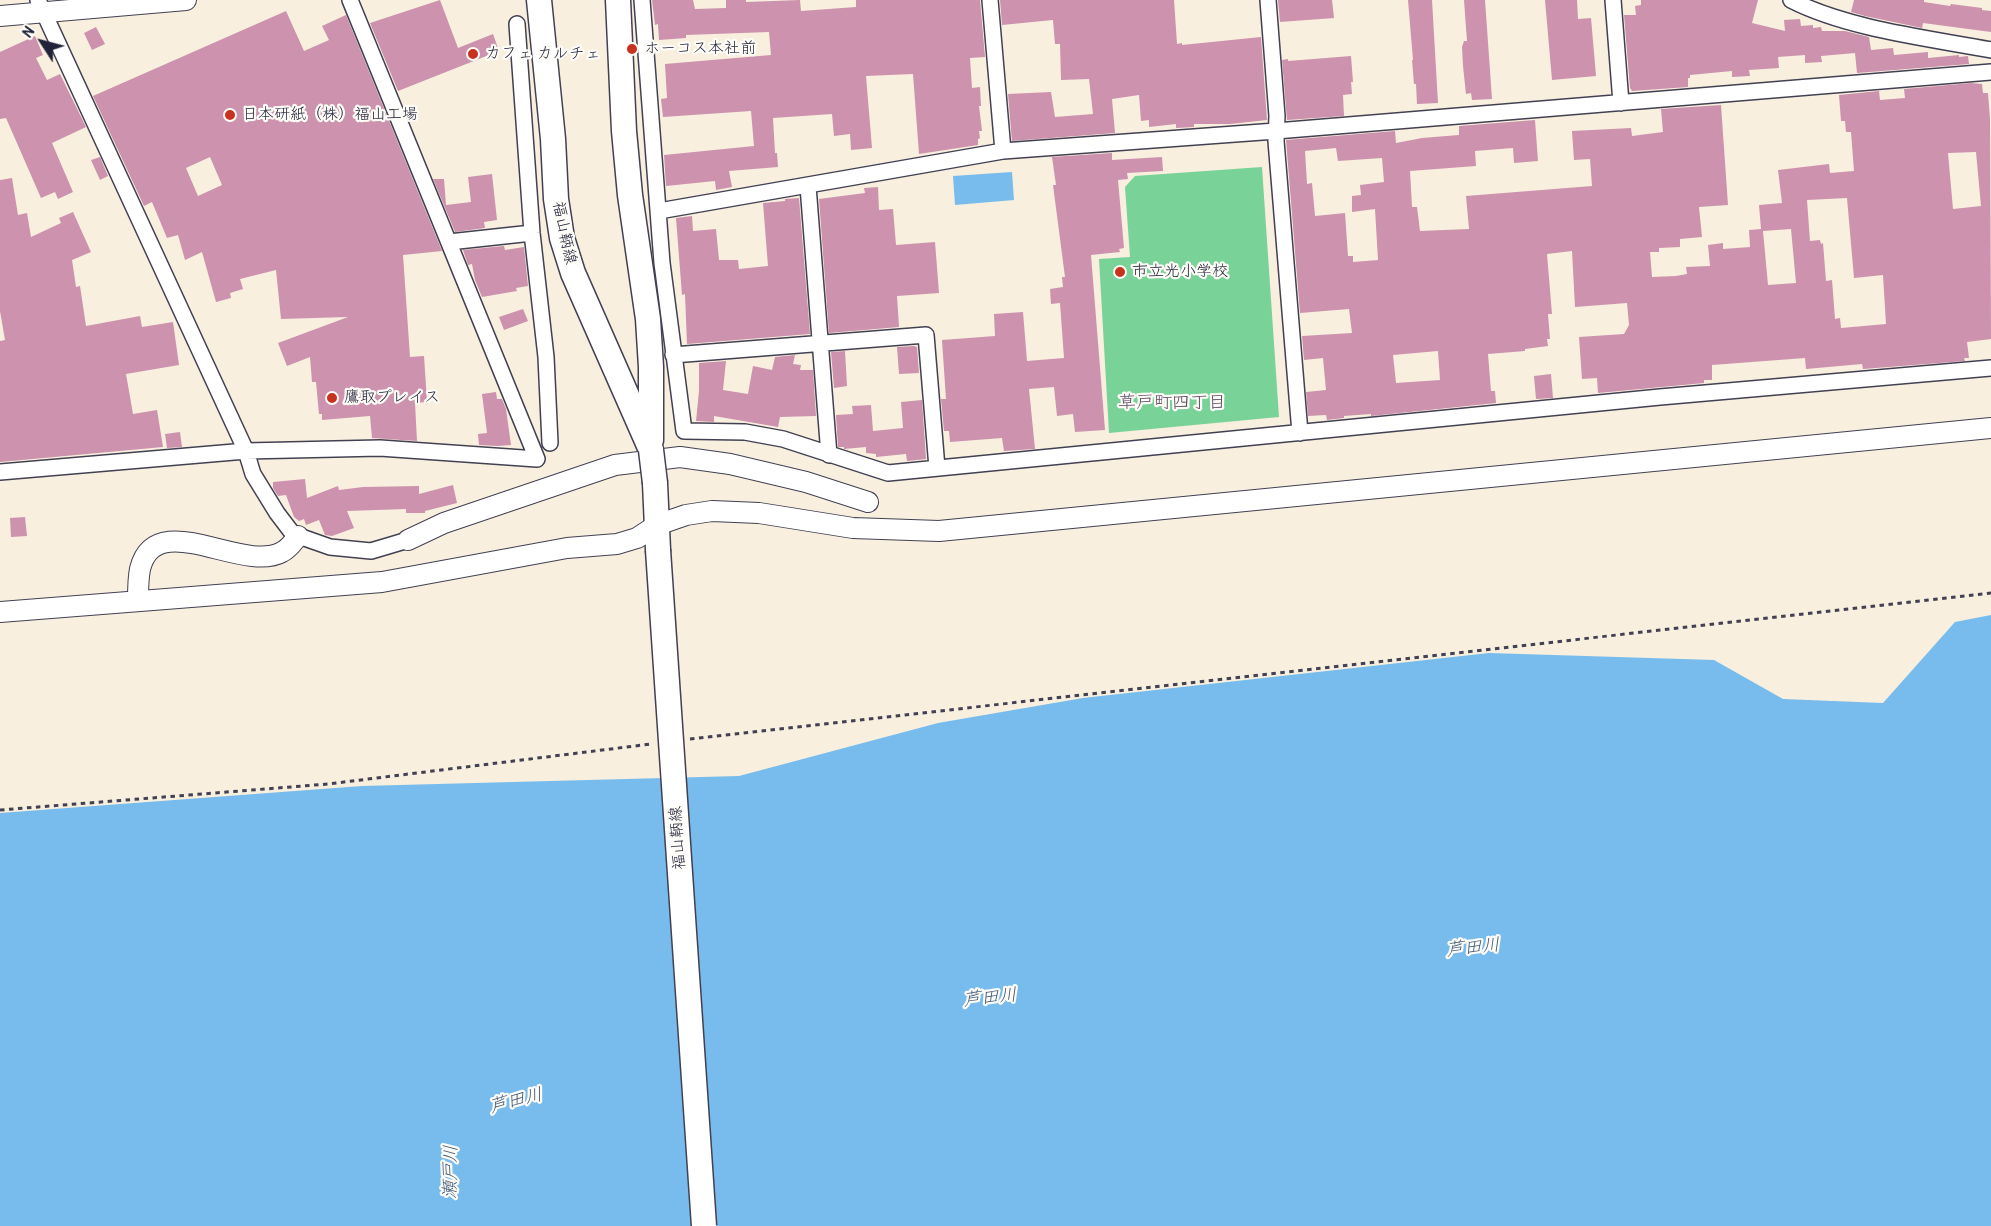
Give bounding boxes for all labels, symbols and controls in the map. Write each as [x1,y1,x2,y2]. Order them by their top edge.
north arrow [12,12,72,72]
text: N [16,22,39,41]
place label: ホーコス本社前 [644,39,756,59]
marker: ホーコス本社前 [625,42,639,56]
place label: カフェ カルチェ [485,44,601,64]
marker: カフェ カルチェ [466,47,480,61]
place label: 日本研紙（株）福山工場 [242,105,418,125]
marker: 日本研紙（株）福山工場 [223,108,237,122]
street label: 福山鞆線 [548,200,580,266]
place label: 市立光小学校 [1132,262,1228,282]
marker: 市立光小学校 [1113,265,1127,279]
place label: 鷹取プレイス [344,388,440,408]
marker: 鷹取プレイス [325,391,339,405]
district label: 草戸町四丁目 [1118,392,1226,414]
street label: 福山鞆線 [666,805,690,871]
water label: 芦田川 [1445,934,1501,962]
water label: 芦田川 [962,984,1018,1012]
water label: 芦田川 [487,1084,545,1118]
water label: 瀬戸川 [440,1145,462,1199]

